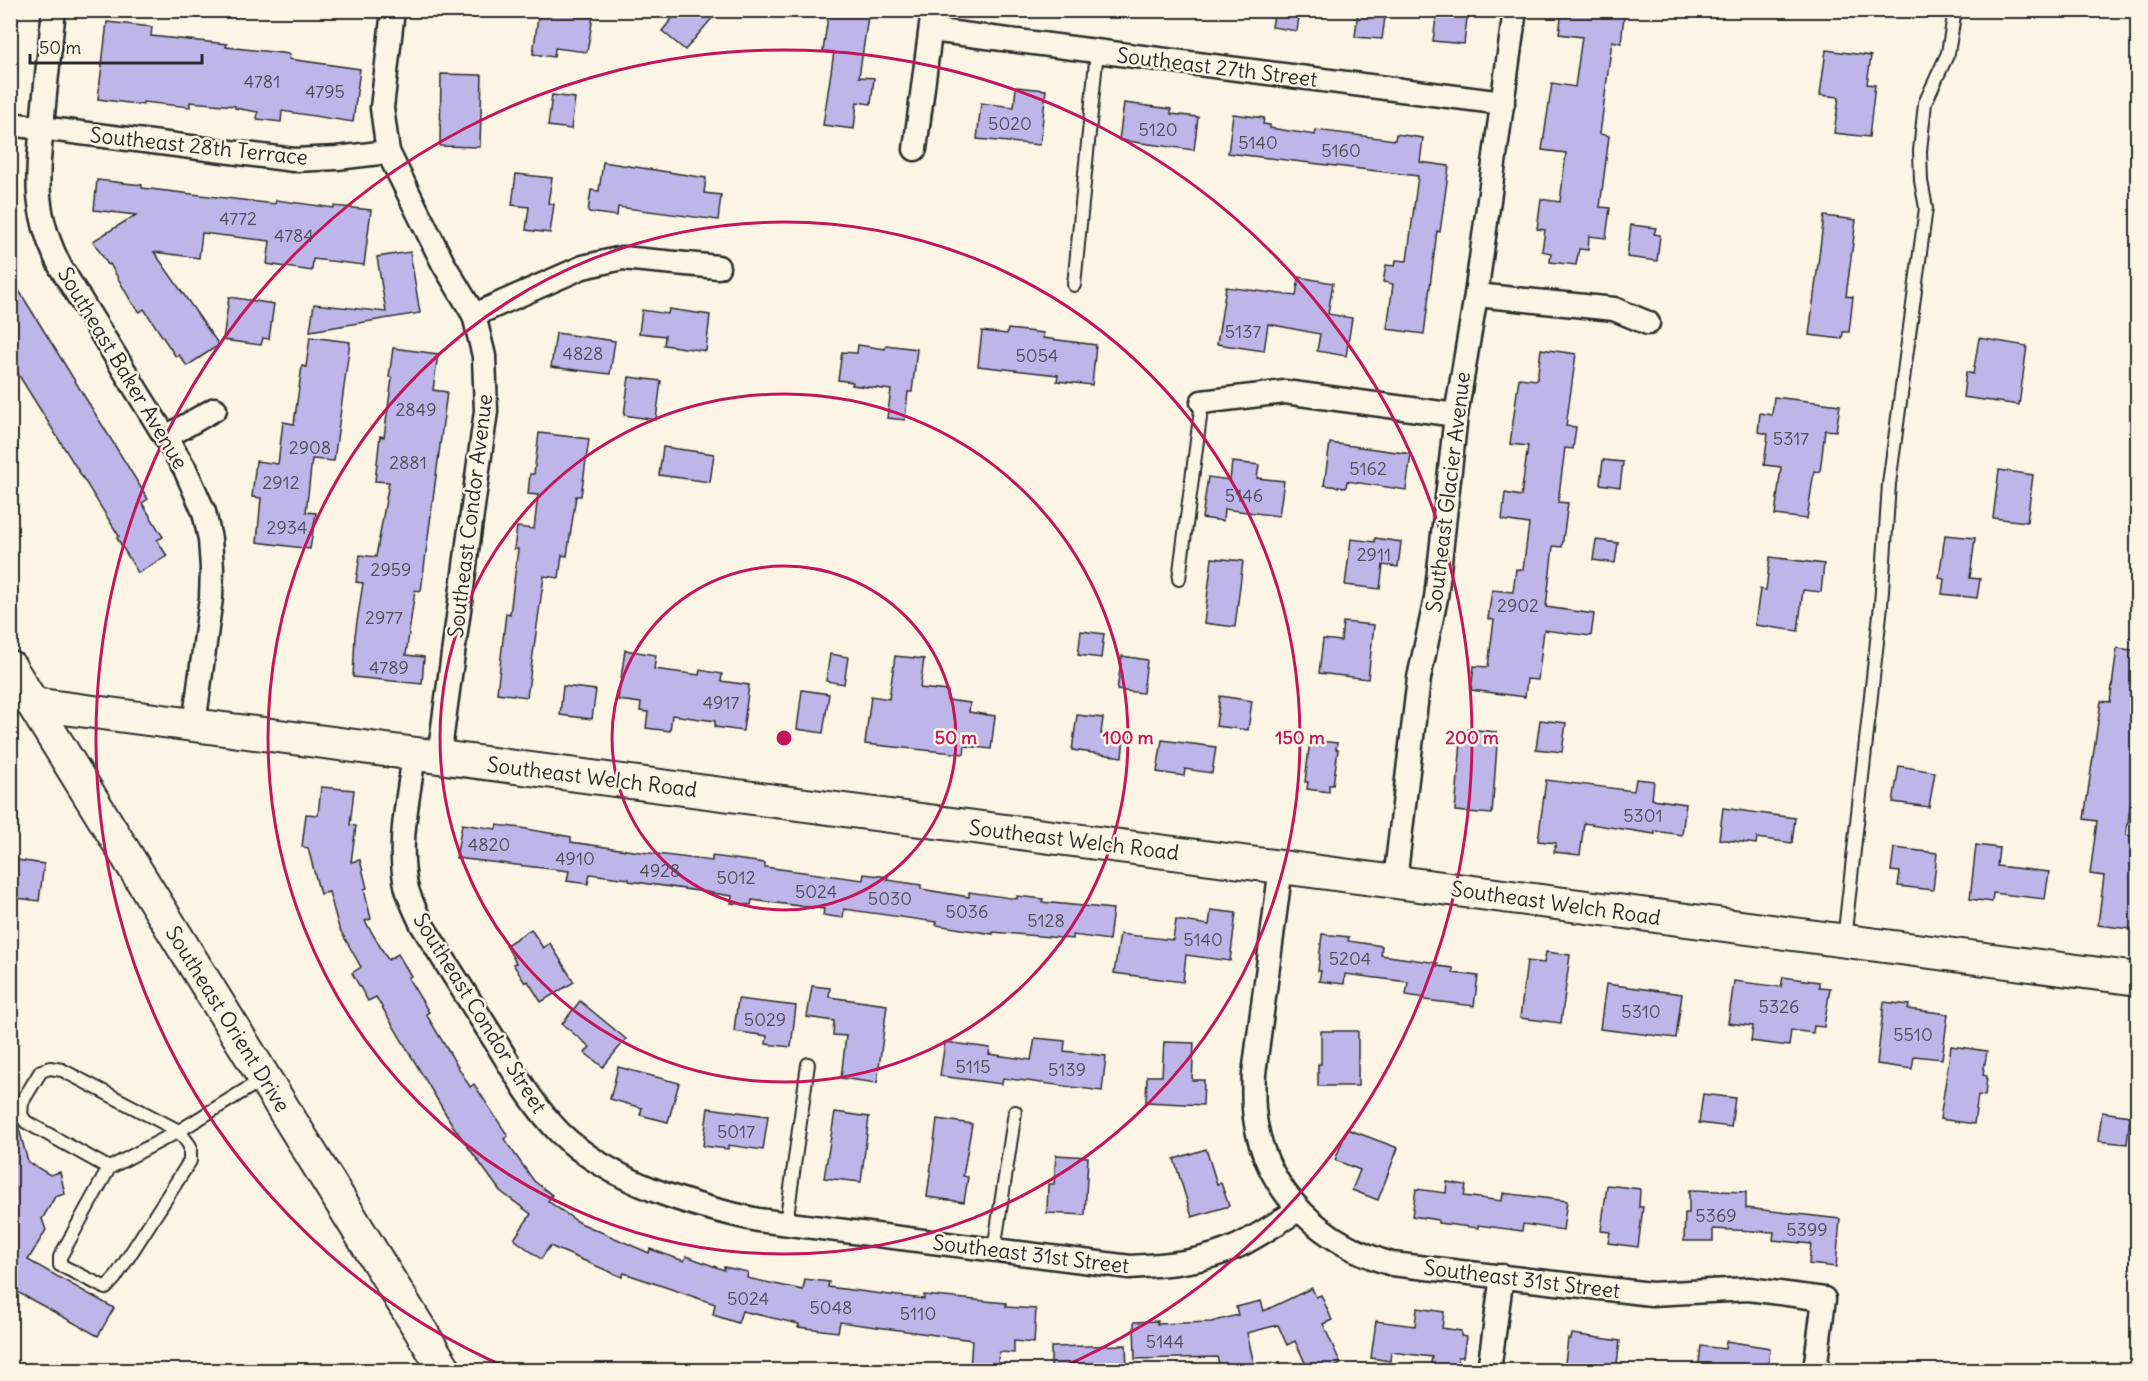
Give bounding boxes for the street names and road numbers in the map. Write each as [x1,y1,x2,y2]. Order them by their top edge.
street label: Southeast 27th Street [1115,41,1319,93]
street label: Southeast 28th Terrace [89,121,309,171]
street label: Southeast Baker Avenue [52,262,194,474]
street label: Southeast Glacier Avenue [1420,370,1476,614]
street label: Southeast Condor Avenue [442,392,498,640]
street label: Southeast Welch Road [486,751,698,803]
street label: Southeast Welch Road [968,814,1180,866]
street label: Southeast Welch Road [1450,875,1662,931]
street label: Southeast Condor Street [407,908,553,1118]
street label: Southeast Orient Drive [160,921,296,1117]
street label: Southeast 31st Street [931,1229,1131,1279]
street label: Southeast 31st Street [1422,1254,1622,1304]

